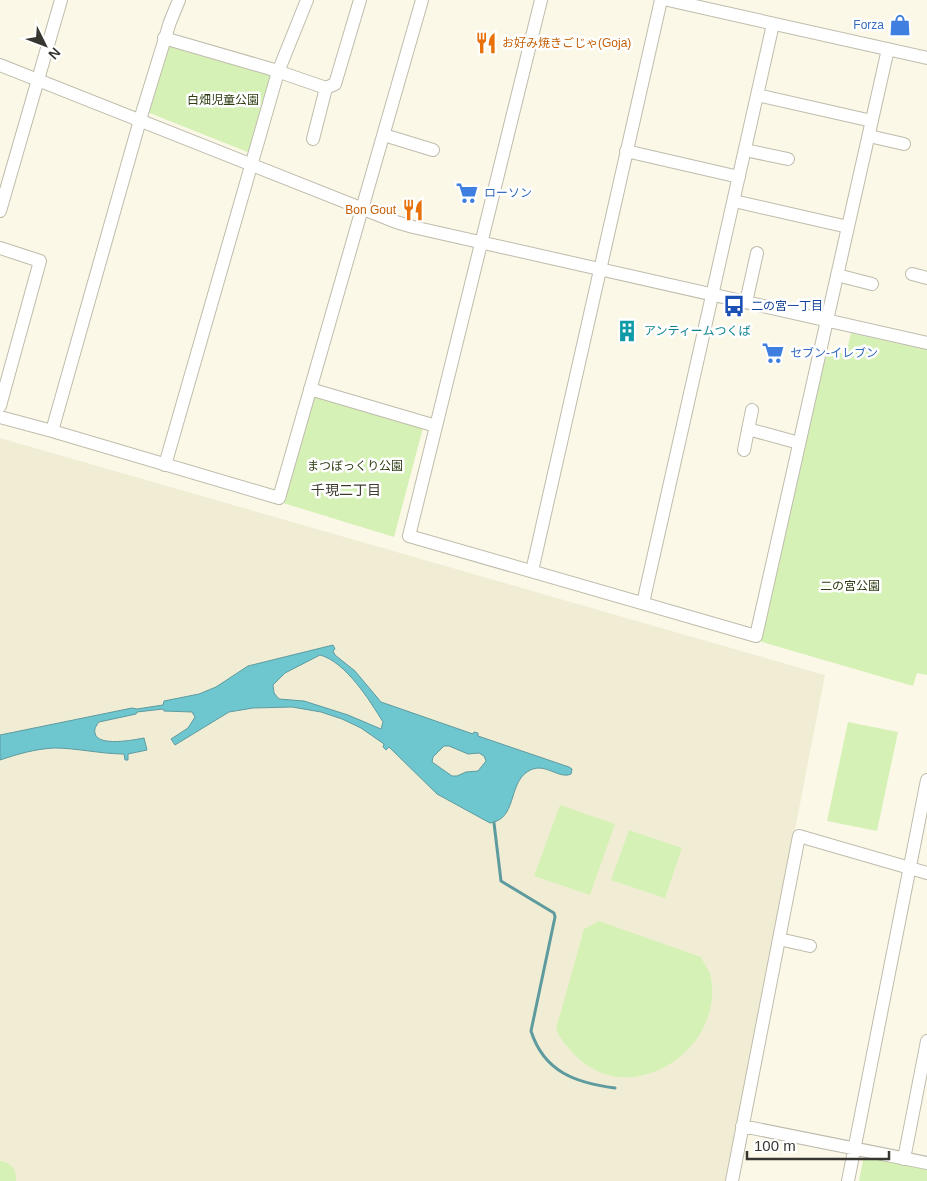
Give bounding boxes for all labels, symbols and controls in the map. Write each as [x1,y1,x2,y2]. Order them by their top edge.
shop icon: Forza [887,12,913,38]
place label: Forza [853,18,884,32]
north arrow [20,20,70,70]
restaurant icon: お好み焼きごじゃ(Goja) [473,30,499,56]
place label: お好み焼きごじゃ(Goja) [502,36,631,50]
text: N [45,45,64,63]
park label: 白畑児童公園 [187,93,259,107]
supermarket icon: ローソン [454,180,480,206]
place label: ローソン [484,186,532,200]
restaurant icon: Bon Gout [400,197,426,223]
place label: Bon Gout [345,203,397,217]
bus stop icon: 二の宮一丁目 [721,293,747,319]
place label: 二の宮一丁目 [751,299,823,313]
building icon: アンティームつくば [614,318,640,344]
place label: アンティームつくば [644,324,750,338]
supermarket icon: セブン-イレブン [760,340,786,366]
place label: セブン-イレブン [790,346,878,360]
park label: まつぼっくり公園 [307,459,403,473]
district label: 千現二丁目 [311,482,381,498]
park label: 二の宮公園 [820,579,880,593]
scale bar [747,1128,890,1160]
text: 100 m [754,1137,796,1154]

